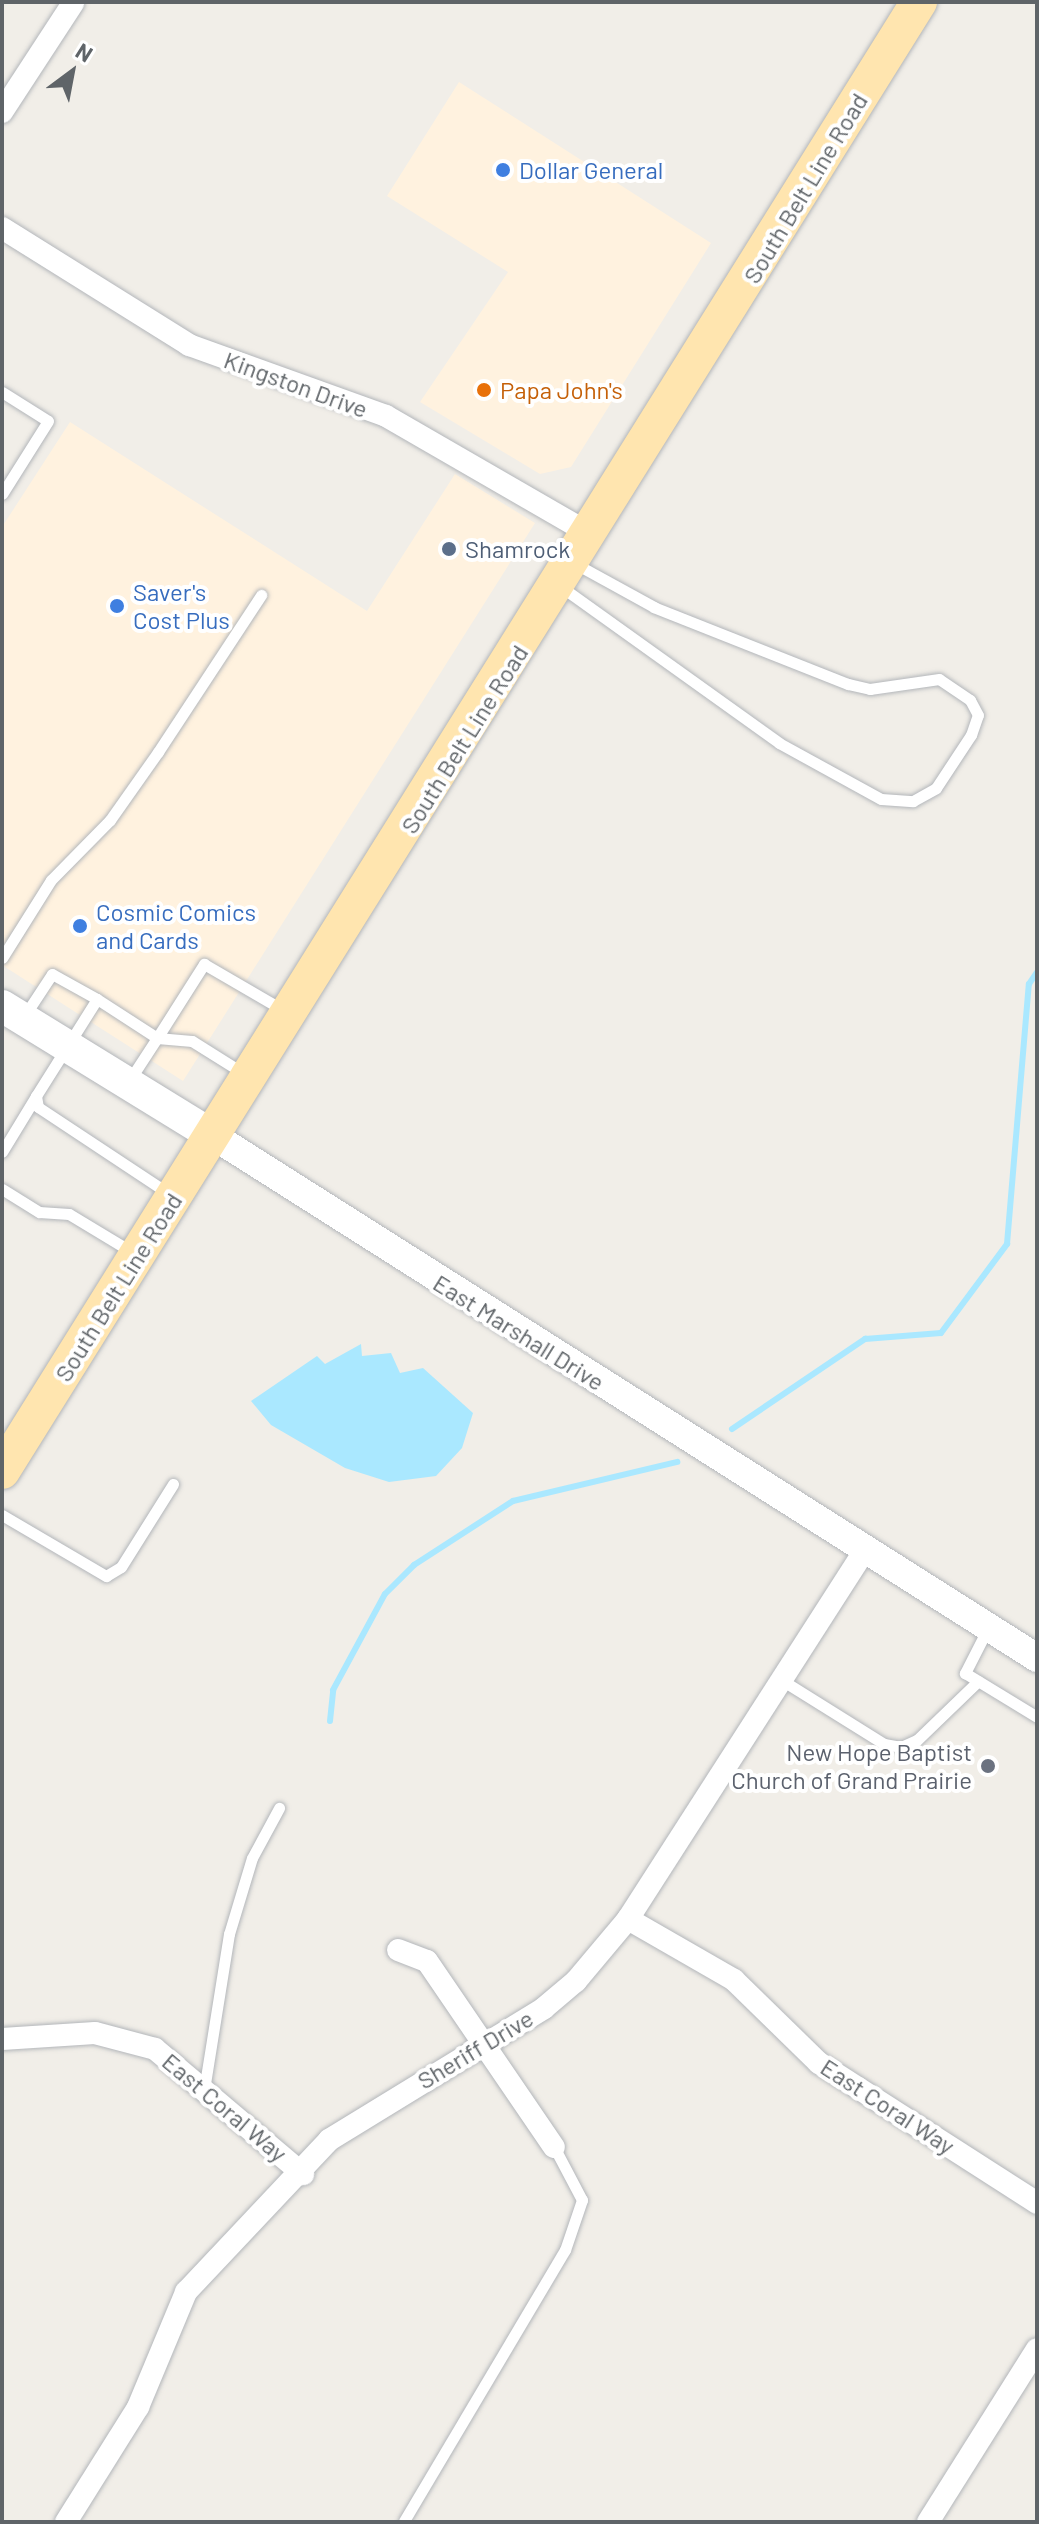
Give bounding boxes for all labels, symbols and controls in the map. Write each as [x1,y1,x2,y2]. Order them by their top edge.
north arrow [32,32,112,112]
text: N [72,37,98,67]
street label: South Belt Line Road [737,88,873,288]
place label: Dollar General [519,156,663,184]
marker: Dollar General [494,161,512,179]
street label: Kingston Drive [220,345,372,423]
place label: Papa John's [500,376,623,404]
marker: Papa John's [475,381,493,399]
place label: Shamrock [465,535,570,563]
marker: Shamrock [440,540,458,558]
place label: Saver's Cost Plus [133,578,230,634]
marker: Saver's Cost Plus [108,597,126,615]
street label: South Belt Line Road [394,640,534,838]
place label: Cosmic Comics and Cards [96,898,256,954]
marker: Cosmic Comics and Cards [71,917,89,935]
street label: South Belt Line Road [48,1188,188,1386]
street label: East Marshall Drive [428,1268,610,1396]
place label: New Hope Baptist Church of Grand Prairie [731,1738,972,1794]
marker: New Hope Baptist Church of Grand Prairie [979,1757,997,1775]
street label: Sheriff Drive [412,2003,538,2095]
street label: East Coral Way [157,2047,293,2167]
street label: East Coral Way [816,2052,960,2160]

